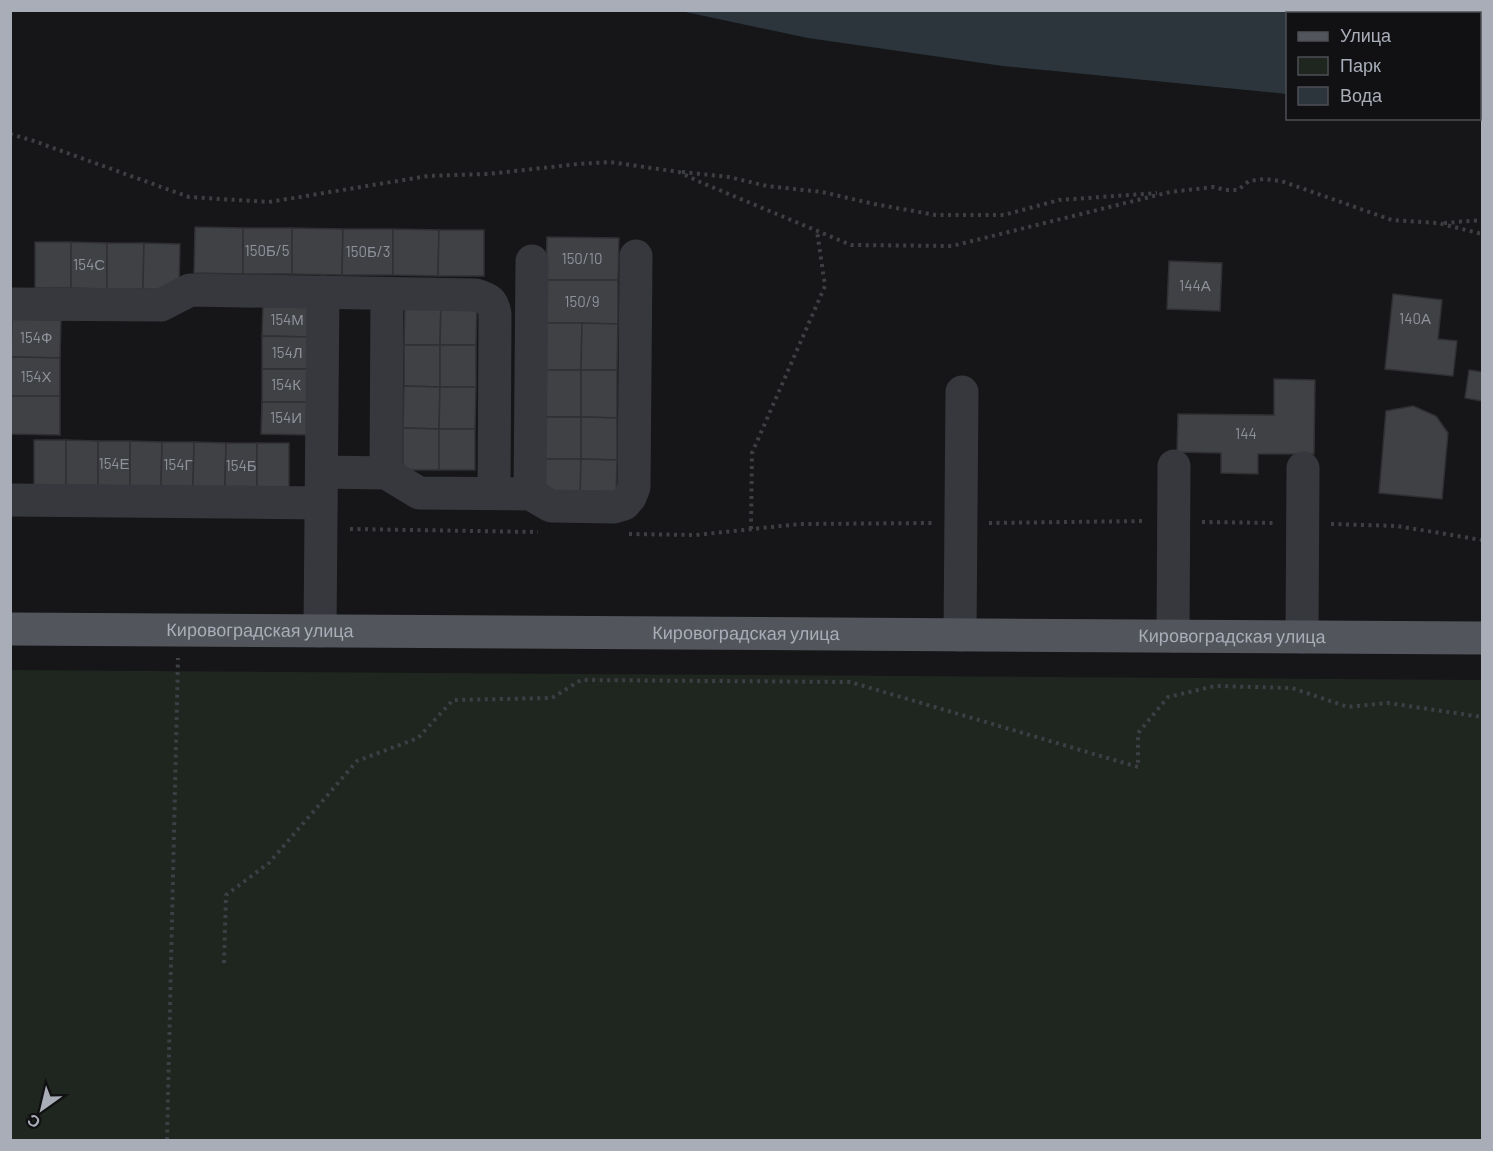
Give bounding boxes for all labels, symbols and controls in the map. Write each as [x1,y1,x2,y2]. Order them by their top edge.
legend [1286,12,1481,120]
text: Улица [1340,24,1392,46]
text: Парк [1340,54,1381,76]
text: Вода [1340,84,1383,106]
house number: 150Б/5 [245,241,290,259]
house number: 150Б/3 [345,242,391,260]
house number: 150/10 [561,249,603,267]
house number: 154С [73,255,105,273]
house number: 144А [1179,276,1211,294]
house number: 150/9 [564,292,600,310]
house number: 140А [1399,309,1431,327]
house number: 154М [270,310,304,328]
house number: 154Ф [20,328,52,346]
house number: 154Л [271,343,303,361]
house number: 154Х [20,367,52,385]
house number: 154К [271,375,301,393]
house number: 154И [270,408,302,426]
house number: 144 [1235,424,1257,442]
house number: 154Е [98,454,130,472]
house number: 154Г [163,455,193,473]
house number: 154Б [225,456,257,474]
street label: Кировоградская улица [166,618,355,641]
street label: Кировоградская улица [652,621,841,644]
street label: Кировоградская улица [1138,624,1327,647]
north arrow [12,1079,72,1139]
text: С [23,1110,43,1133]

